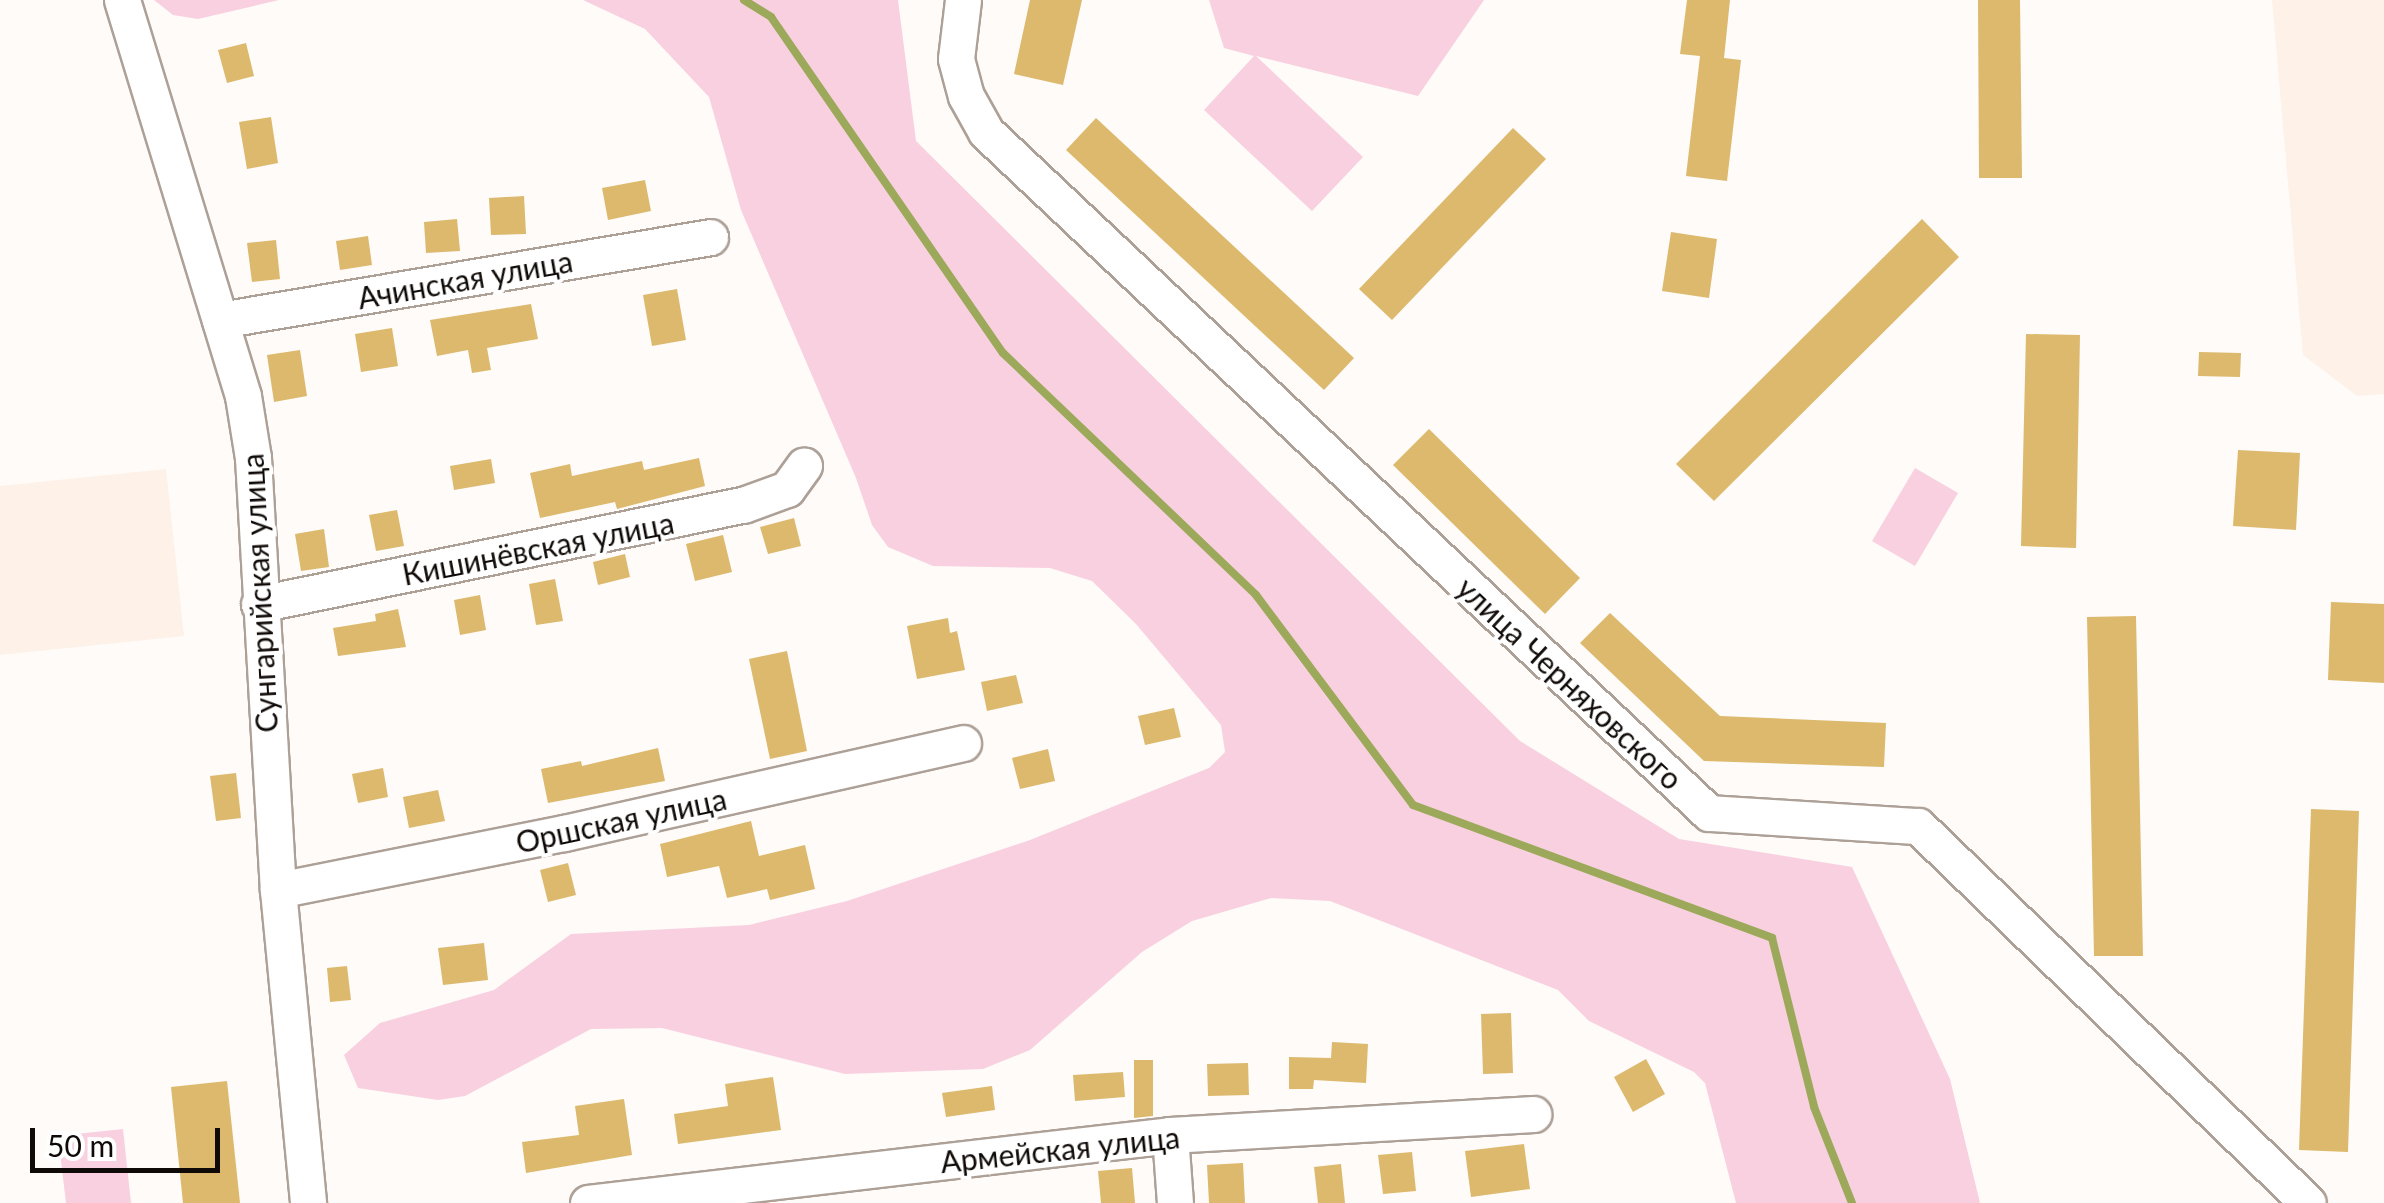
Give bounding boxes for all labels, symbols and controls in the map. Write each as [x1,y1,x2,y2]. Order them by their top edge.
street label: Ачинская улица [355,242,575,316]
street label: Сунгарийская улица [234,452,284,734]
street label: Кишинёвская улица [399,504,677,592]
street label: улица Черняховского [1450,569,1690,797]
street label: Оршская улица [512,780,730,860]
scale bar [35,1108,225,1170]
street label: Армейская улица [939,1119,1181,1179]
text: 50 m [47,1127,114,1163]

